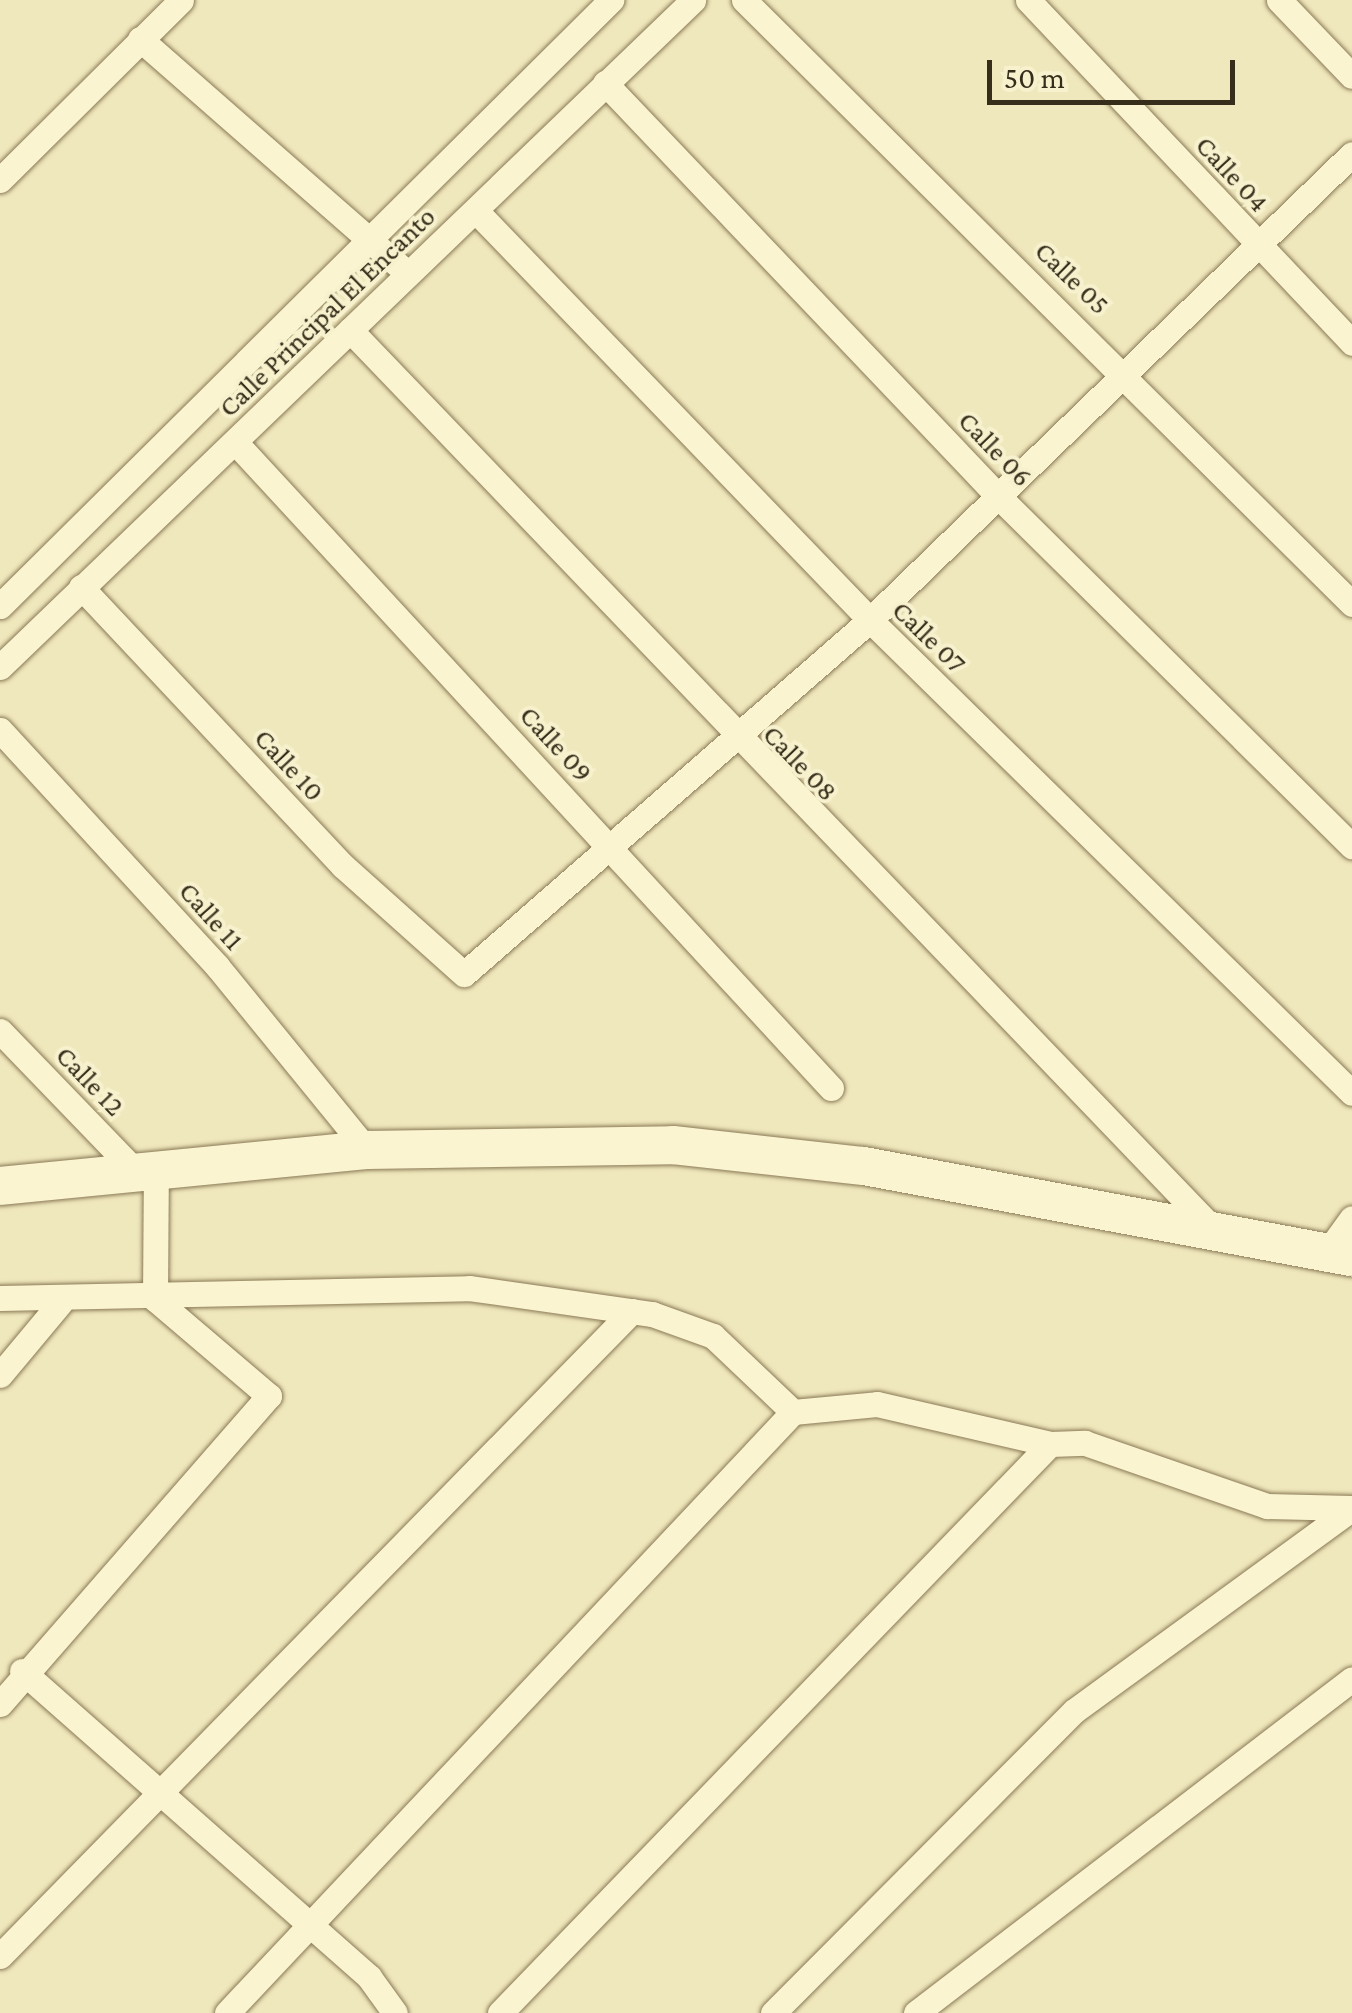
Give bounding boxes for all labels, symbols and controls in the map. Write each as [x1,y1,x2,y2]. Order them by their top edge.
scale bar [992,40,1240,102]
text: 50 m [1004,61,1065,94]
street label: Calle 04 [1188,129,1276,219]
street label: Calle Principal El Encanto [212,200,442,424]
street label: Calle 05 [1028,234,1116,322]
street label: Calle 06 [951,404,1039,494]
street label: Calle 07 [885,594,973,680]
street label: Calle 09 [512,699,600,789]
street label: Calle 08 [756,718,844,808]
street label: Calle 10 [247,722,331,808]
street label: Calle 11 [172,875,250,957]
street label: Calle 12 [49,1039,131,1123]

